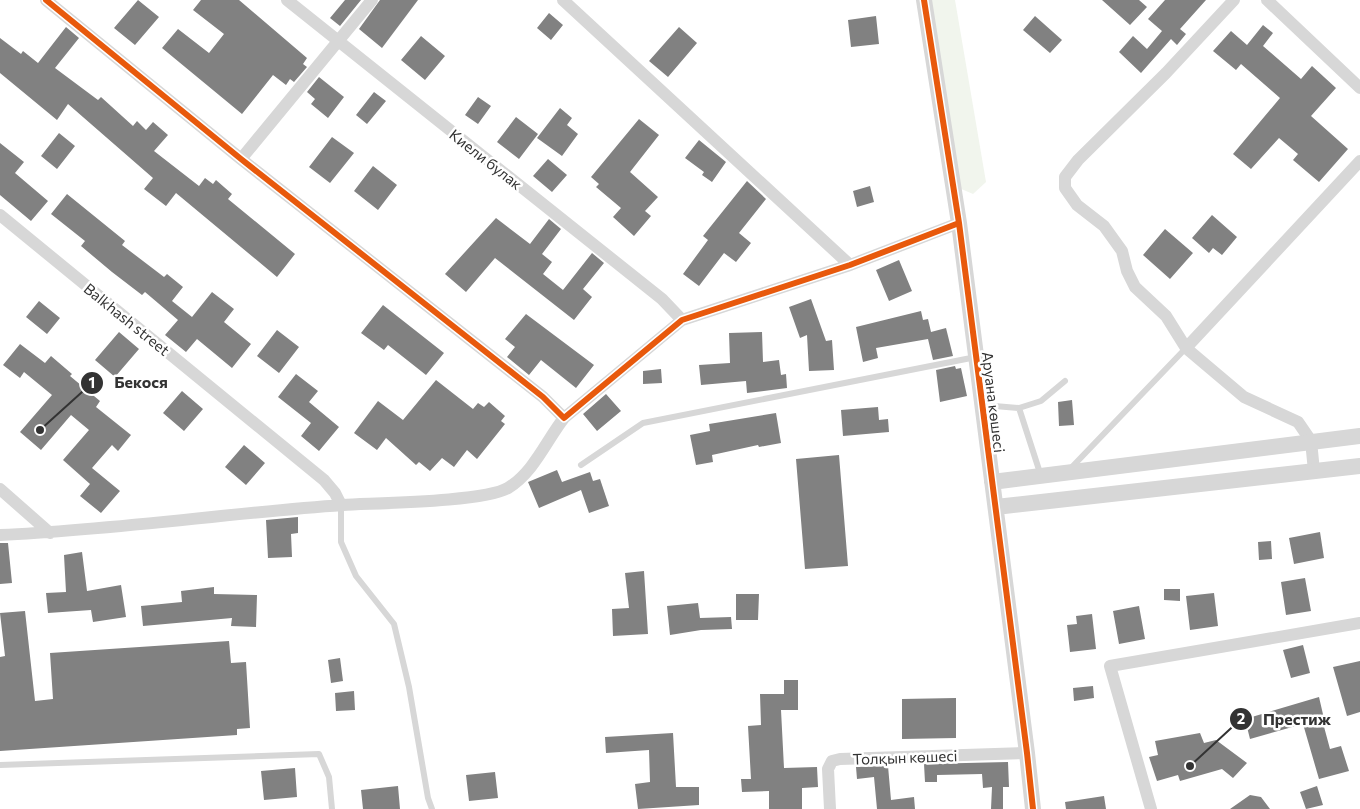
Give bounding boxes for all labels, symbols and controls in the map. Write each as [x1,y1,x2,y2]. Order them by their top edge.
street label: Киели булак [446,125,526,193]
street label: Balkhash street [81,279,173,359]
street label: Аруана көшесі [979,350,1009,454]
callout: Бекося [79,367,178,398]
text: Бекося [114,372,168,391]
text: 1 [89,373,95,391]
callout: Престиж [1228,704,1342,735]
text: 2 [1237,709,1245,727]
text: Престиж [1263,709,1331,728]
street label: Толқын көшесі [852,746,958,768]

